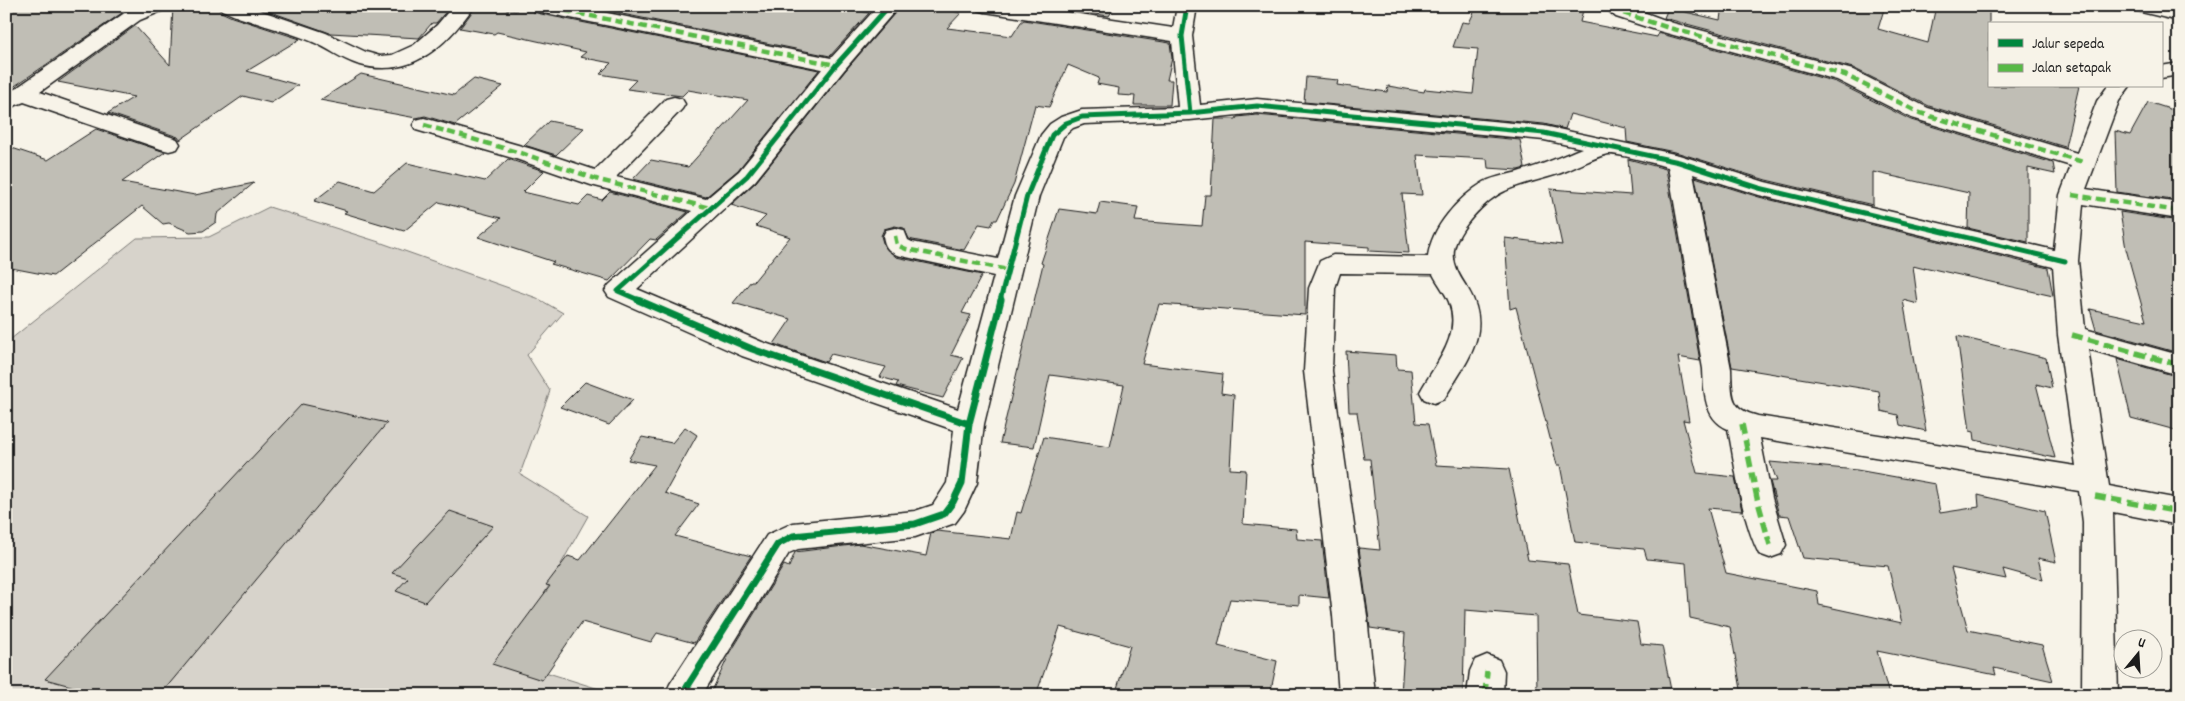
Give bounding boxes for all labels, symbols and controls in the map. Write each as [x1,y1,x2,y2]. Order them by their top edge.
legend [1988,22,2162,88]
text: Jalur sepeda [2032,34,2105,56]
text: Jalan setapak [2032,58,2111,80]
north arrow [2112,628,2162,678]
text: U [2135,633,2148,654]

